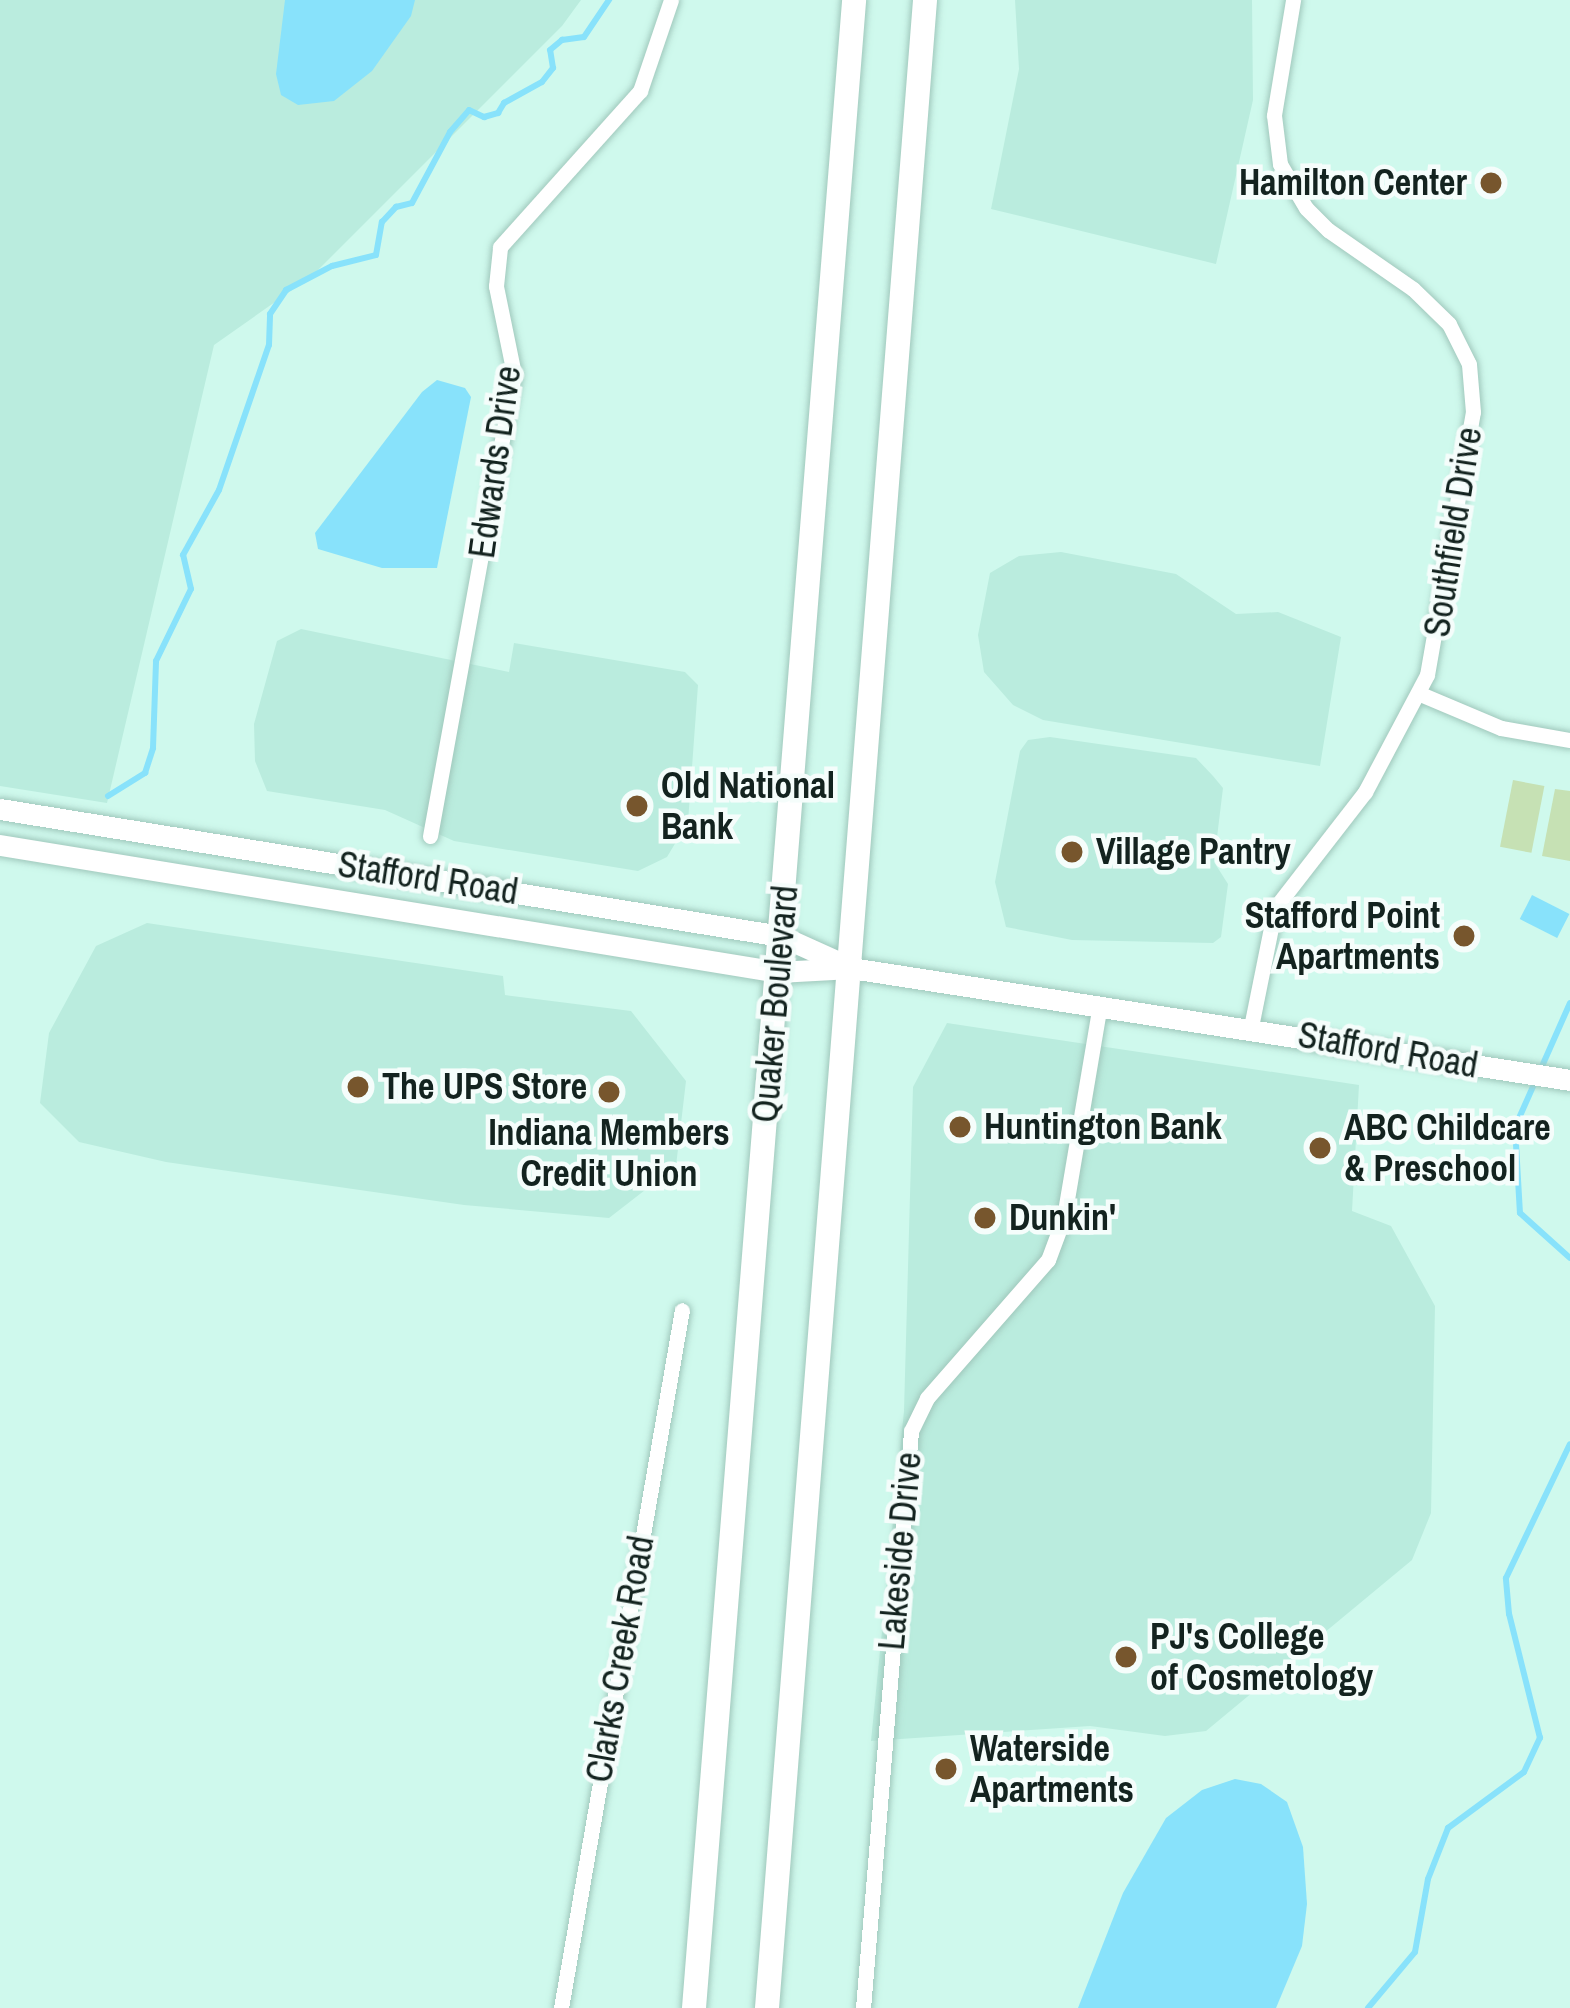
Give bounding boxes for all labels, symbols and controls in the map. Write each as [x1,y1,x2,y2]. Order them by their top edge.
place label: Hamilton Center [1239,161,1467,205]
marker: Hamilton Center [1478,170,1504,196]
street label: Edwards Drive [460,363,530,561]
street label: Southfield Drive [1415,424,1491,640]
place label: Old National Bank [661,763,835,848]
marker: Old National Bank [624,793,650,819]
place label: Village Pantry [1096,830,1291,874]
marker: Village Pantry [1059,839,1085,865]
street label: Stafford Road [335,842,521,914]
street label: Quaker Boulevard [743,884,807,1124]
place label: Stafford Point Apartments [1245,893,1440,978]
marker: Stafford Point Apartments [1451,923,1477,949]
street label: Stafford Road [1295,1013,1481,1087]
place label: The UPS Store [382,1065,587,1109]
marker: The UPS Store [345,1074,371,1100]
marker: Indiana Members Credit Union [596,1079,622,1105]
place label: Huntington Bank [984,1105,1222,1149]
place label: ABC Childcare & Preschool [1344,1105,1551,1190]
place label: Indiana Members Credit Union [488,1110,730,1195]
marker: Huntington Bank [947,1114,973,1140]
marker: ABC Childcare & Preschool [1307,1135,1333,1161]
place label: Dunkin' [1009,1196,1116,1240]
marker: Dunkin' [972,1205,998,1231]
street label: Lakeside Drive [870,1450,930,1652]
street label: Clarks Creek Road [577,1532,663,1786]
place label: PJ's College of Cosmetology [1150,1614,1373,1699]
marker: PJ's College of Cosmetology [1113,1644,1139,1670]
place label: Waterside Apartments [970,1726,1134,1811]
marker: Waterside Apartments [933,1756,959,1782]

